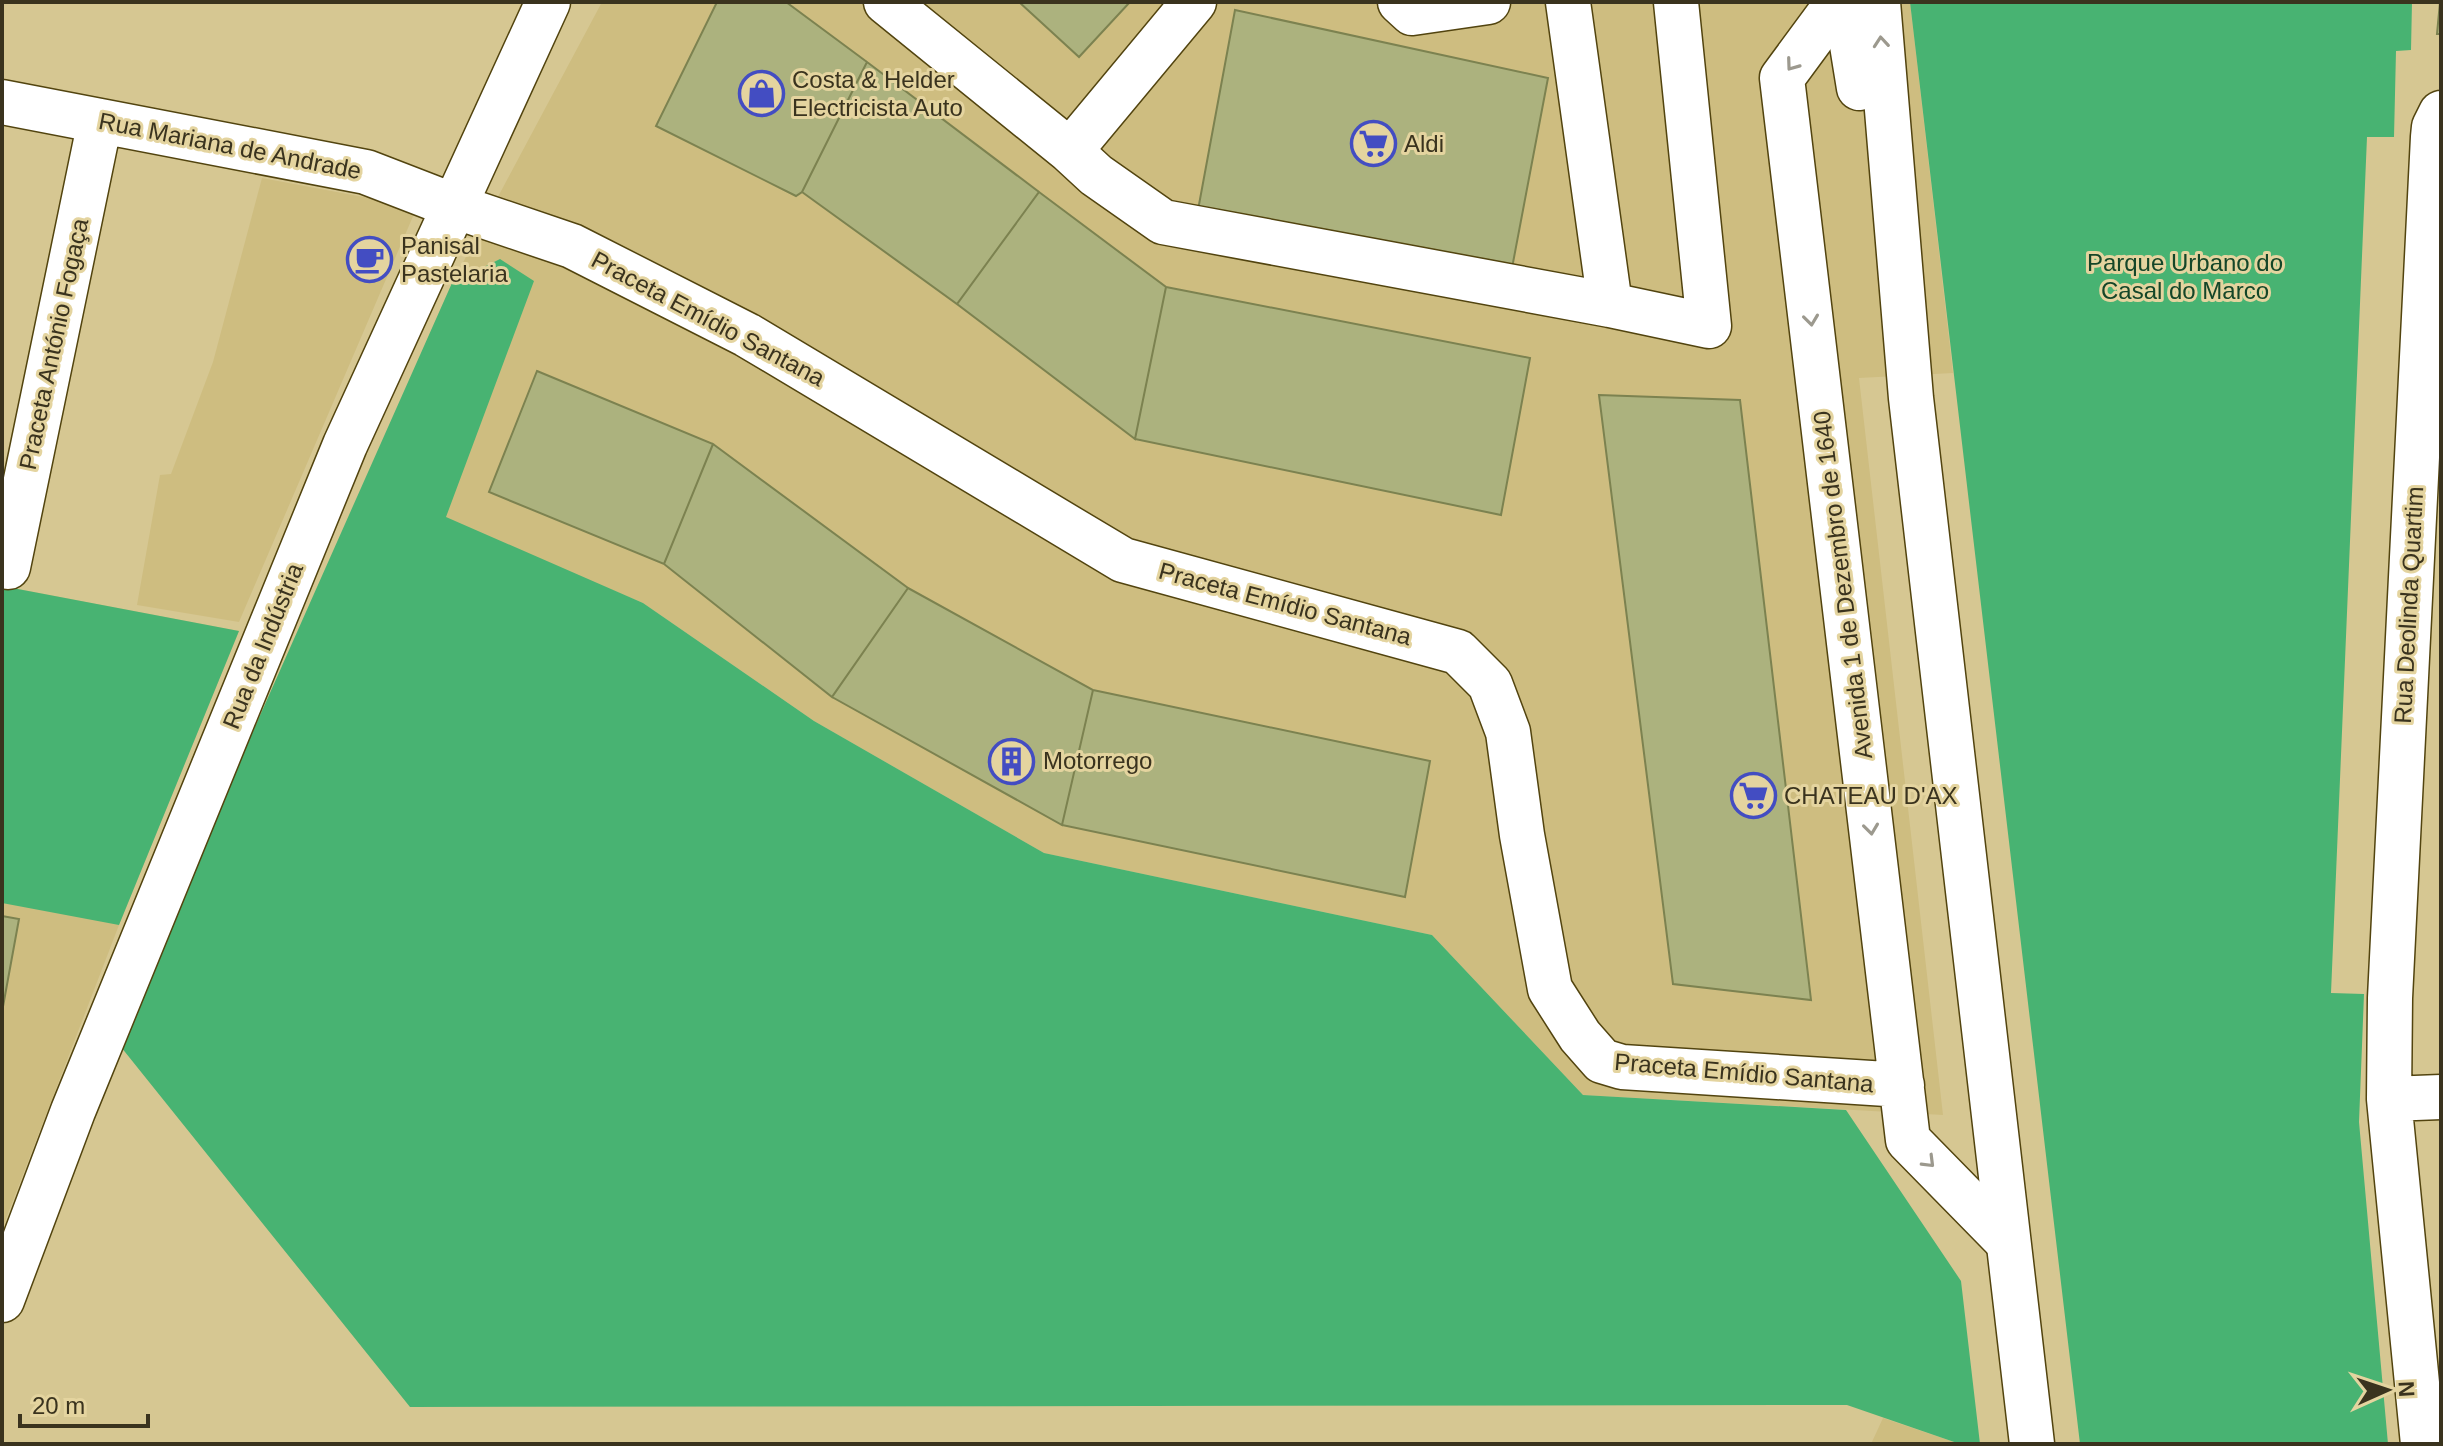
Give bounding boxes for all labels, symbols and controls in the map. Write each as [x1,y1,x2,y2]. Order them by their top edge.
one-way arrow [1873,35,1890,48]
one-way arrow [1787,56,1802,71]
place label: Costa & Helder Electricista Auto [792,66,963,121]
shop icon: Costa & Helder Electricista Auto [737,70,785,118]
street label: Rua Mariana de Andrade [97,107,364,184]
supermarket icon: Aldi [1349,120,1397,168]
place label: Aldi [1404,130,1444,157]
street label: Praceta António Fogaça [14,215,93,472]
place label: Panisal Pastelaria [401,232,508,287]
cafe icon: Panisal Pastelaria [346,236,394,284]
street label: Praceta Emídio Santana [587,246,830,392]
park label: Parque Urbano do Casal do Marco [2087,249,2283,304]
one-way arrow [1802,313,1819,327]
street label: Avenida 1 de Dezembro de 1640 [1808,409,1877,761]
street label: Rua Deolinda Quartim [2389,486,2428,724]
street label: Praceta Emídio Santana [1156,557,1415,650]
street label: Rua da Indústria [217,559,308,733]
building icon: Motorrego [988,737,1036,785]
place label: Motorrego [1043,747,1152,774]
supermarket icon: CHATEAU D'AX [1729,772,1777,820]
place label: CHATEAU D'AX [1784,782,1958,809]
one-way arrow [1863,823,1880,836]
street label: Praceta Emídio Santana [1613,1048,1875,1097]
one-way arrow [1920,1153,1935,1167]
north arrow [2347,1350,2427,1430]
scale bar [20,1378,148,1428]
text: N [2394,1380,2419,1398]
text: 20 m [32,1392,85,1419]

